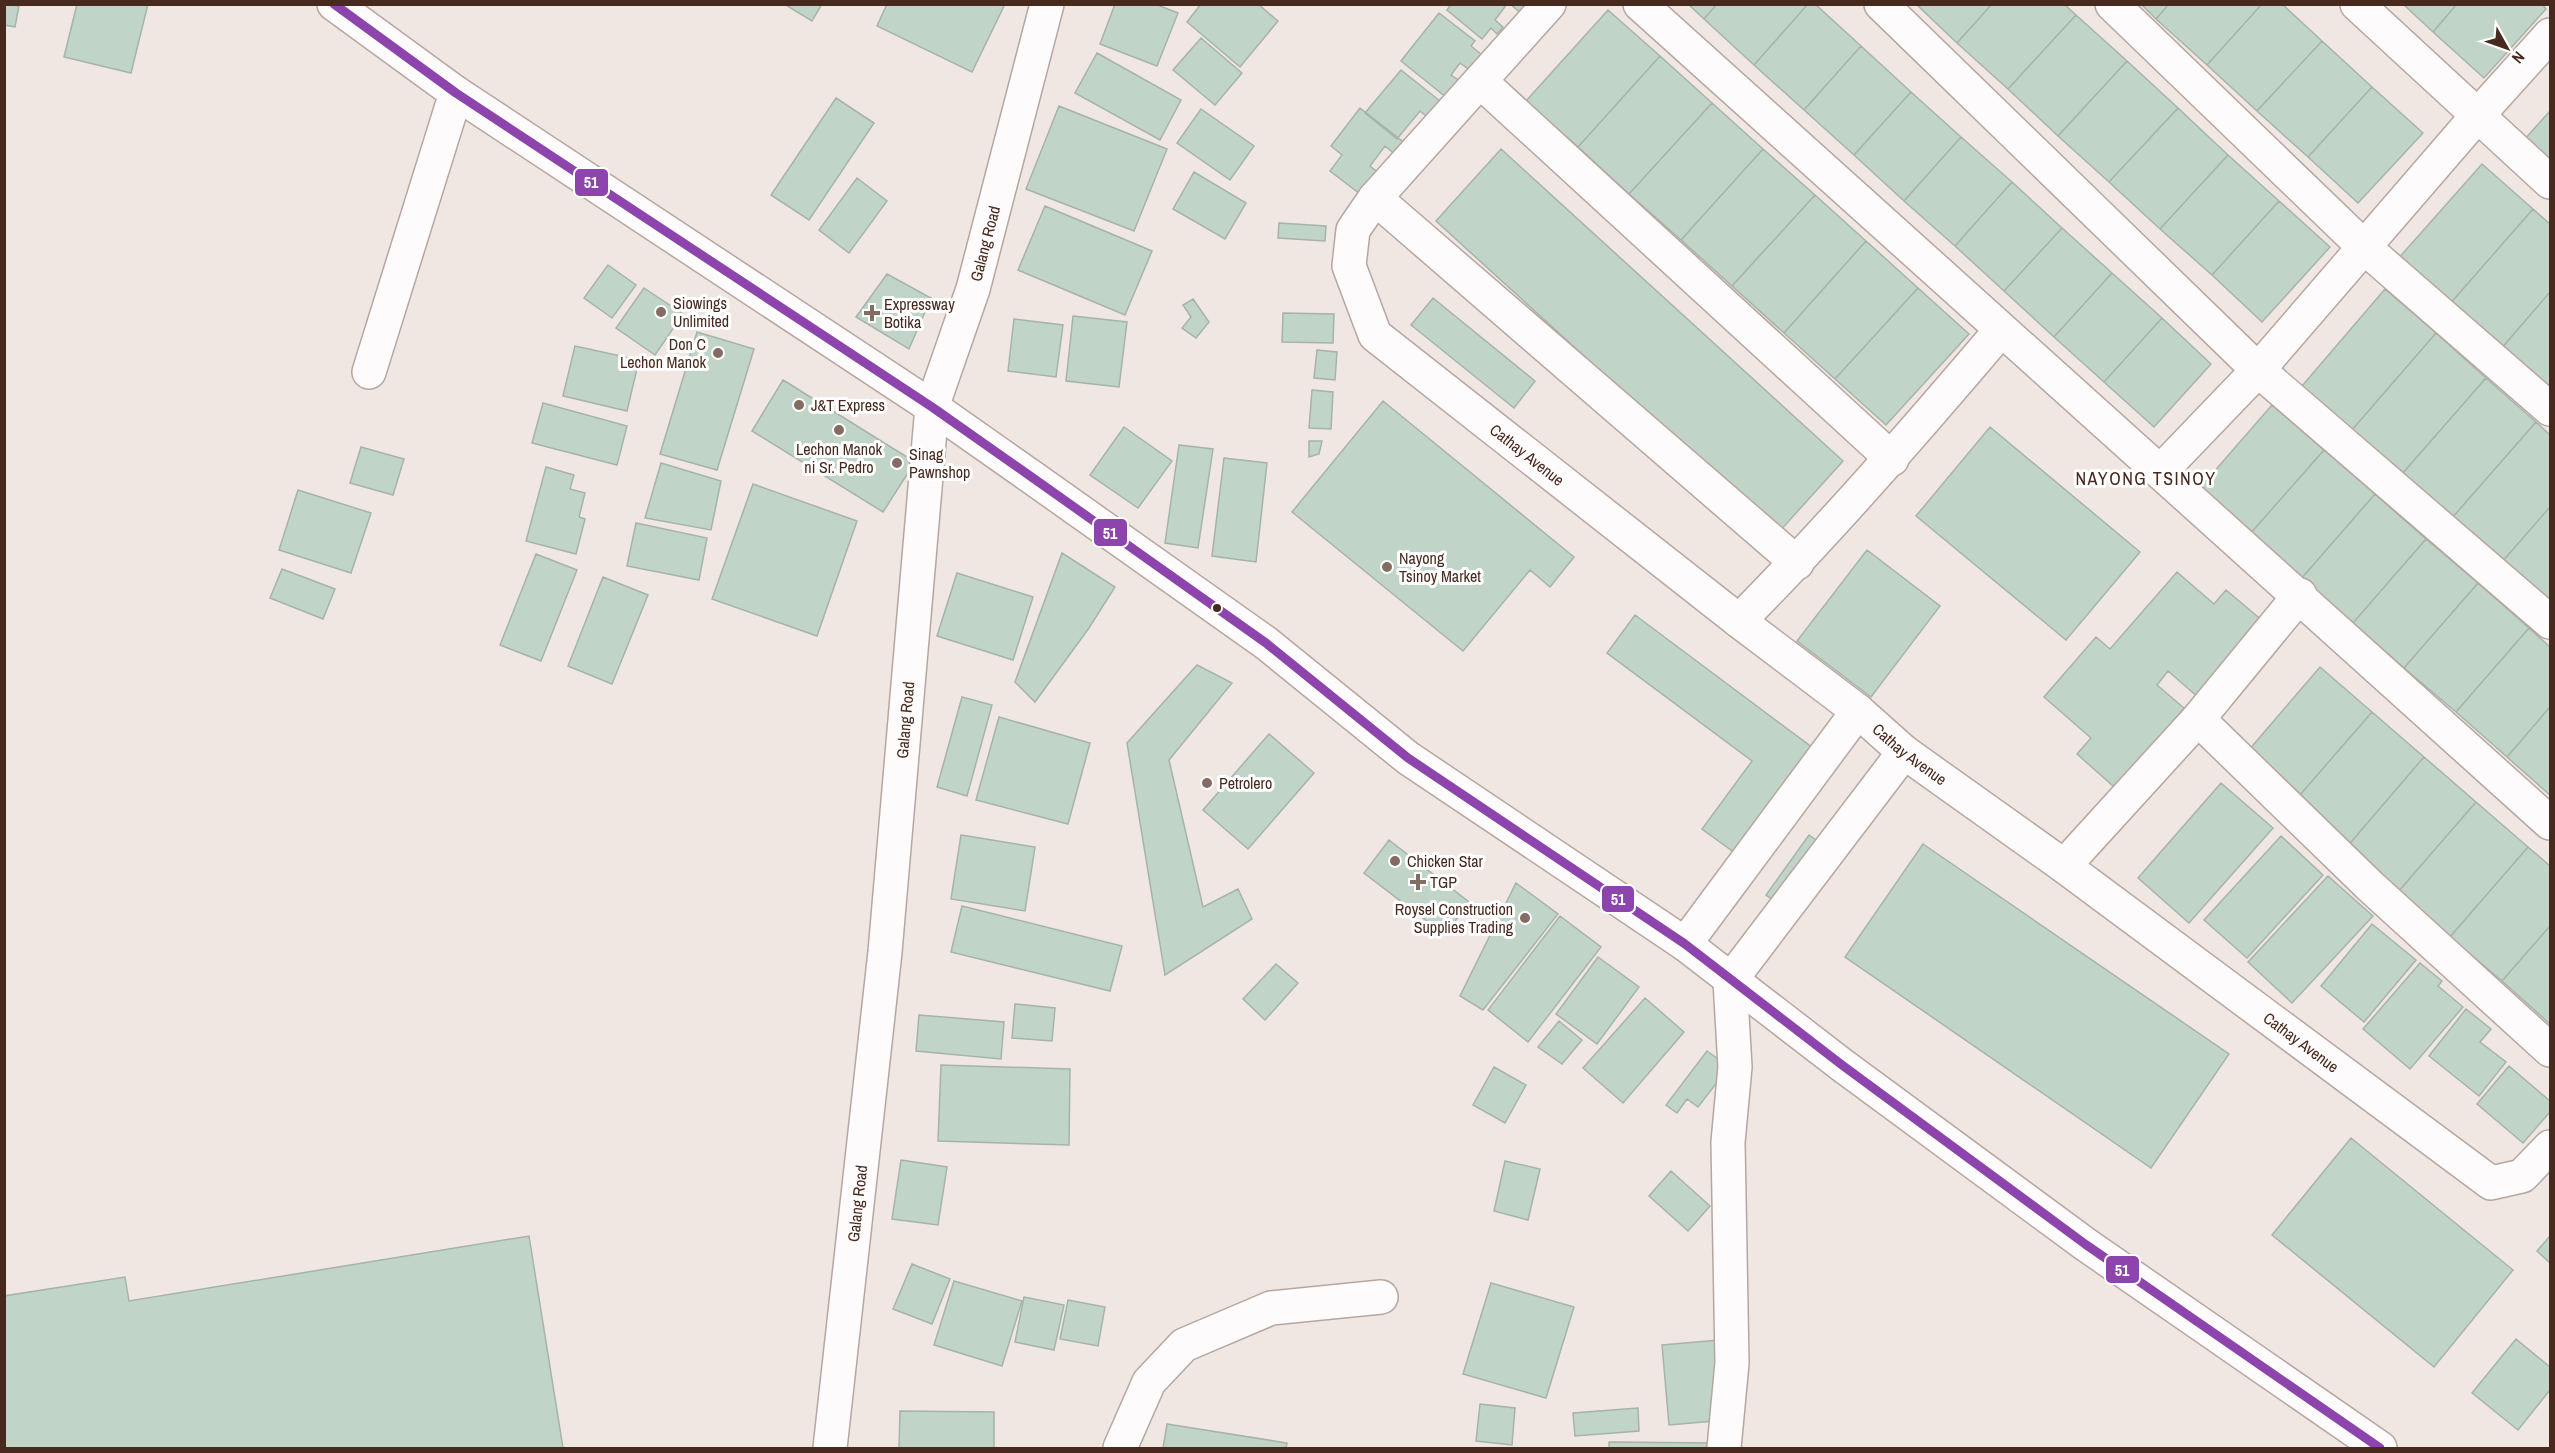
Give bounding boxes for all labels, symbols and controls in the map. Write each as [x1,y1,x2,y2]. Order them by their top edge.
north arrow [2477,18,2537,78]
text: N [2507,47,2530,68]
line badge: 51 [574,168,609,197]
text: 51 [584,171,599,193]
street label: Galang Road [964,203,1005,284]
place label: Siowings Unlimited [673,292,729,332]
place label: Expressway Botika [884,293,955,333]
marker: Siowings Unlimited [654,305,668,319]
marker: Expressway Botika [865,306,879,320]
place label: Don C Lechon Manok [620,333,706,373]
marker: Don C Lechon Manok [711,346,725,360]
place label: J&T Express [811,394,885,416]
marker: J&T Express [792,398,806,412]
street label: Cathay Avenue [1486,419,1569,491]
marker: Lechon Manok ni Sr. Pedro [832,423,846,437]
place label: Lechon Manok ni Sr. Pedro [796,438,882,478]
place label: Sinag Pawnshop [909,443,970,483]
marker: Sinag Pawnshop [890,456,904,470]
district label: NAYONG TSINOY [2075,466,2217,491]
line badge: 51 [1093,518,1128,547]
text: 51 [1103,522,1118,544]
place label: Nayong Tsinoy Market [1399,547,1481,587]
marker: Nayong Tsinoy Market [1380,560,1394,574]
unlabelled marker [1211,602,1223,614]
street label: Galang Road [891,680,919,759]
street label: Cathay Avenue [1868,718,1951,790]
place label: Petrolero [1219,772,1272,794]
marker: Petrolero [1200,776,1214,790]
place label: Chicken Star [1407,850,1483,872]
marker: Chicken Star [1388,854,1402,868]
place label: TGP [1430,871,1457,893]
marker: TGP [1411,875,1425,889]
line badge: 51 [1601,885,1635,913]
text: 51 [1611,888,1626,910]
place label: Roysel Construction Supplies Trading [1395,898,1514,938]
marker: Roysel Construction Supplies Trading [1518,911,1532,925]
street label: Cathay Avenue [2259,1007,2343,1077]
street label: Galang Road [842,1164,872,1243]
line badge: 51 [2105,1255,2140,1284]
text: 51 [2115,1259,2130,1281]

